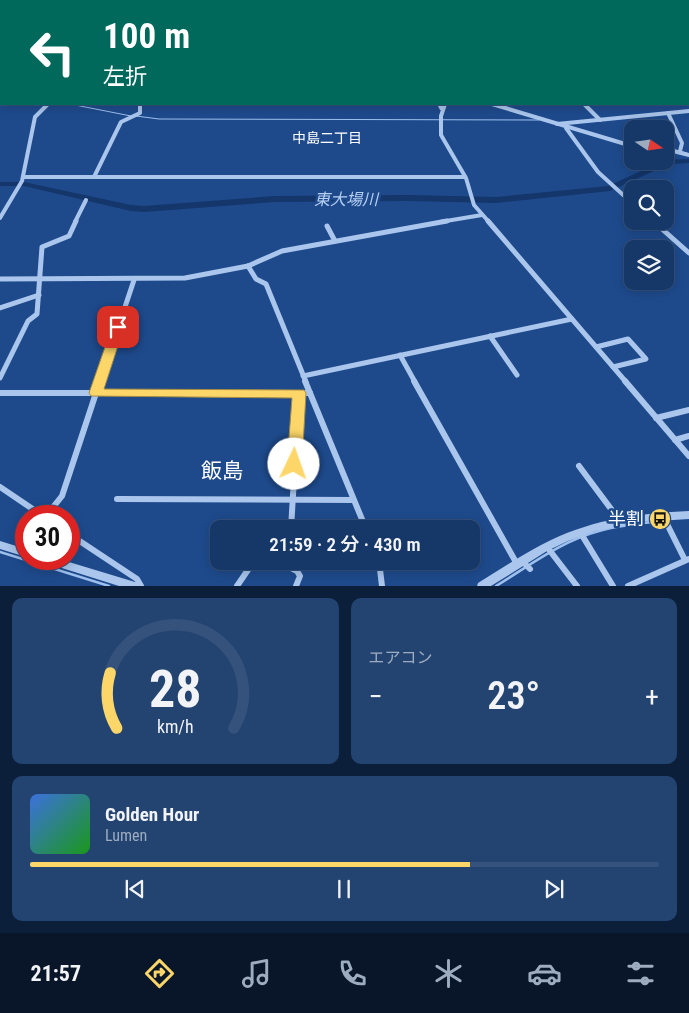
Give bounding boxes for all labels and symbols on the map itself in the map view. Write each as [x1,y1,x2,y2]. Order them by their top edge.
north arrow [624,120,674,170]
district label: 中島二丁目 [292,130,362,146]
water label: 東大場川 [314,190,380,209]
pin [97,306,139,348]
position arrow [267,437,319,489]
district label: 飯島 [201,459,243,483]
speed limit sign: 30 [15,505,80,570]
bus stop icon: 半割 [648,507,672,531]
place label: 半割 [608,508,644,529]

